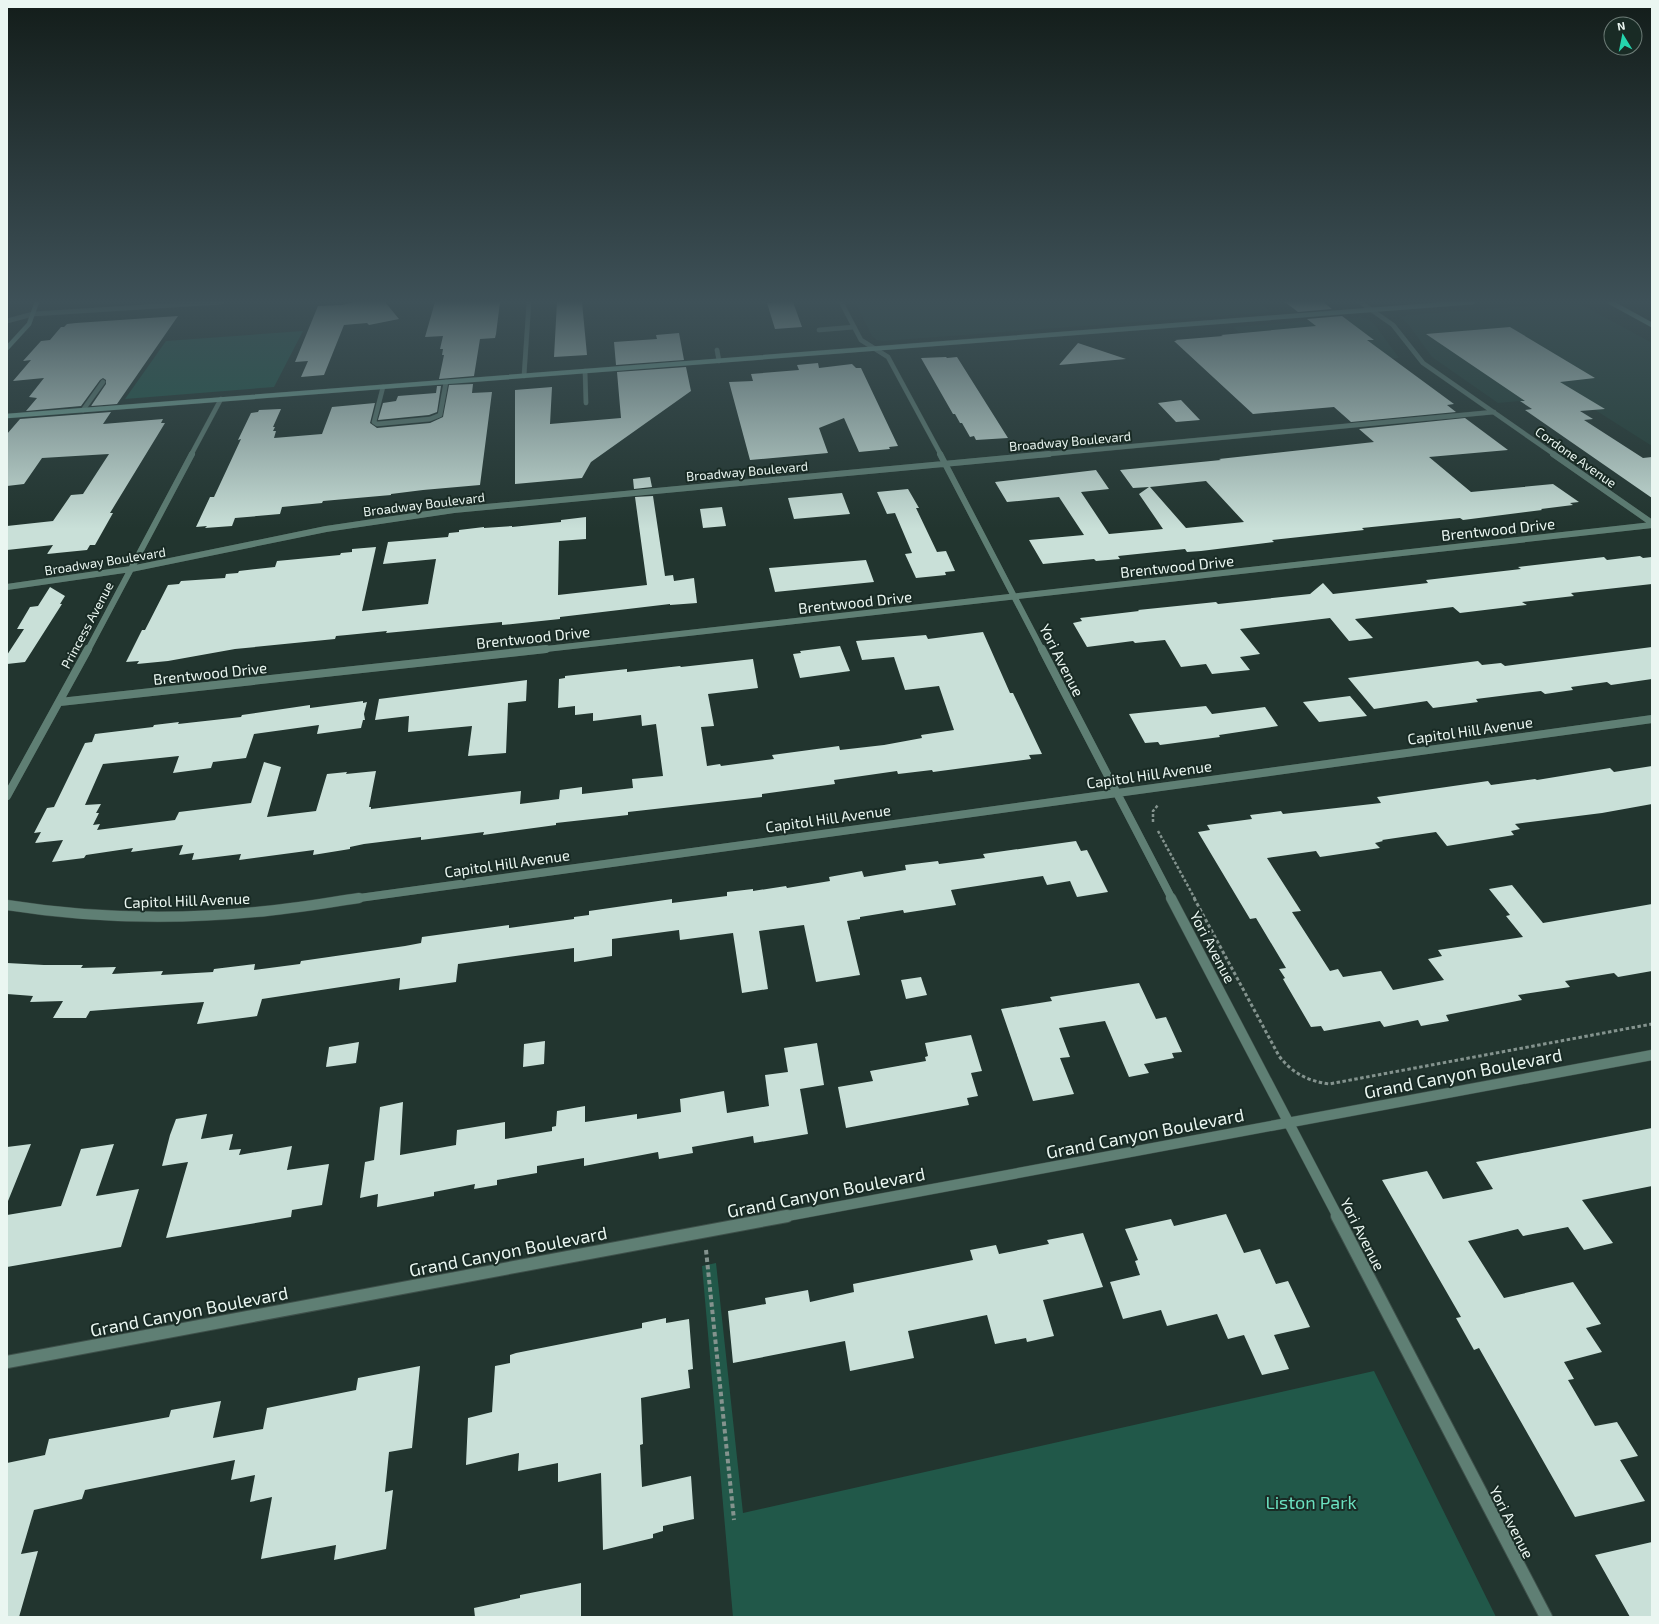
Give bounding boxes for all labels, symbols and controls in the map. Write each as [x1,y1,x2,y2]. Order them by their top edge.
north arrow [1603,16,1643,56]
text: N [1616,19,1626,33]
street label: Cordone Avenue [1532,423,1620,491]
street label: Broadway Boulevard [1008,428,1132,454]
street label: Broadway Boulevard [685,458,809,484]
street label: Broadway Boulevard [362,489,486,519]
street label: Brentwood Drive [1440,514,1556,544]
street label: Broadway Boulevard [43,544,167,578]
street label: Brentwood Drive [1119,551,1235,581]
street label: Princess Avenue [57,579,117,671]
street label: Brentwood Drive [797,587,913,617]
street label: Yori Avenue [1036,621,1088,699]
street label: Brentwood Drive [475,622,591,652]
street label: Brentwood Drive [152,658,268,688]
street label: Capitol Hill Avenue [1406,712,1534,748]
street label: Capitol Hill Avenue [1085,756,1213,792]
street label: Capitol Hill Avenue [764,800,892,836]
street label: Capitol Hill Avenue [443,845,571,881]
street label: Capitol Hill Avenue [124,889,250,911]
street label: Yori Avenue [1186,908,1240,986]
street label: Grand Canyon Boulevard [1362,1043,1564,1103]
street label: Grand Canyon Boulevard [1044,1103,1246,1163]
street label: Grand Canyon Boulevard [725,1162,927,1222]
street label: Yori Avenue [1337,1195,1389,1273]
street label: Grand Canyon Boulevard [407,1221,609,1281]
street label: Grand Canyon Boulevard [88,1281,290,1341]
street label: Yori Avenue [1486,1483,1538,1561]
park label: Liston Park [1265,1491,1357,1513]

